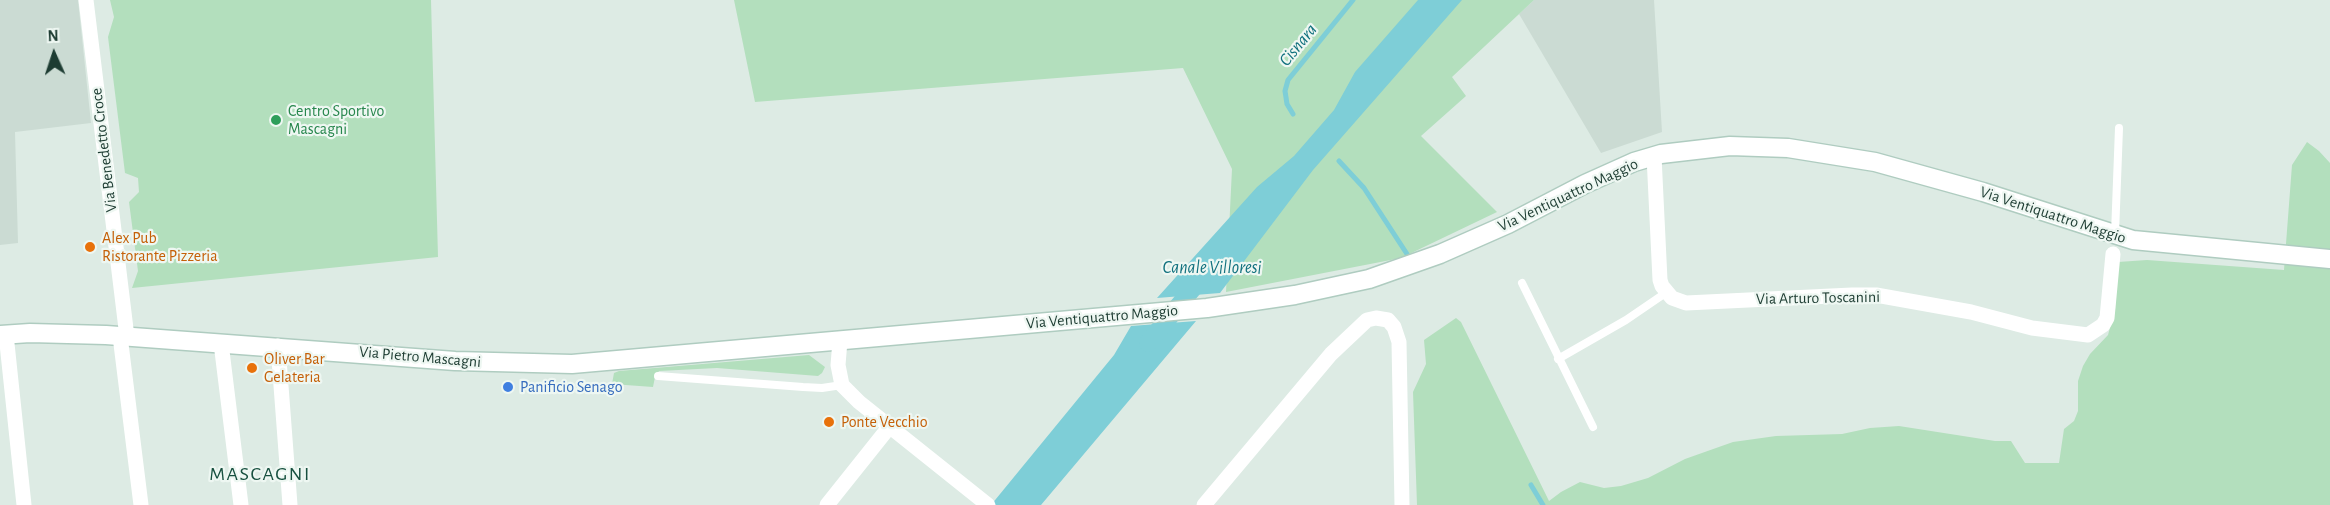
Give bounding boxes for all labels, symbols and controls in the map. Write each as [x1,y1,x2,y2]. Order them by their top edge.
water label: Cisnara [1274,19,1322,71]
north arrow [24,24,84,84]
text: N [47,28,59,44]
street label: Via Benedetto Croce [87,87,121,213]
place label: Centro Sportivo Mascagni [288,101,384,139]
marker: Centro Sportivo Mascagni [269,113,283,127]
street label: Via Ventiquattro Maggio [1495,154,1641,236]
street label: Via Ventiquattro Maggio [1977,182,2129,248]
place label: Alex Pub Ristorante Pizzeria [102,228,218,266]
marker: Alex Pub Ristorante Pizzeria [83,240,97,254]
water label: Canale Villoresi [1163,257,1261,279]
street label: Via Arturo Toscanini [1756,287,1880,309]
street label: Via Ventiquattro Maggio [1025,301,1179,333]
street label: Via Pietro Mascagni [358,342,482,372]
place label: Oliver Bar Gelateria [264,349,325,387]
marker: Oliver Bar Gelateria [245,361,259,375]
place label: Panificio Senago [520,377,623,397]
marker: Panificio Senago [501,380,515,394]
place label: Ponte Vecchio [841,412,928,432]
marker: Ponte Vecchio [822,415,836,429]
district label: MASCAGNI [209,462,311,486]

